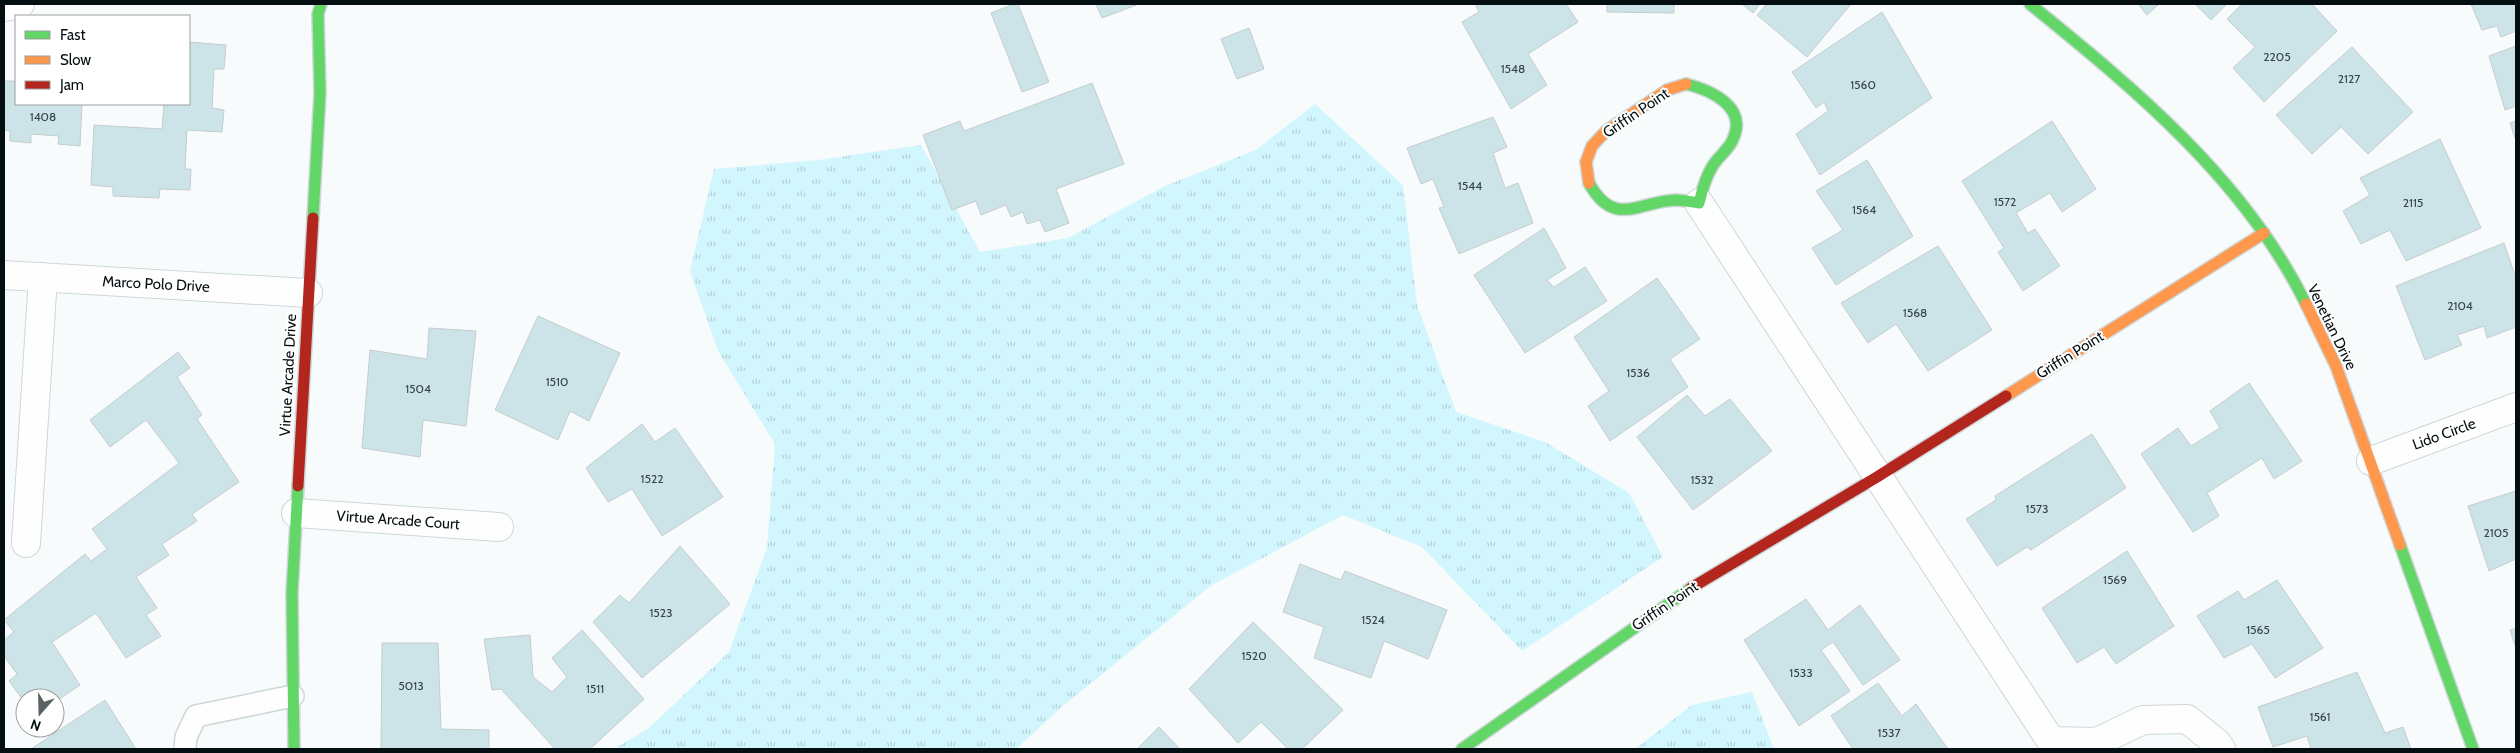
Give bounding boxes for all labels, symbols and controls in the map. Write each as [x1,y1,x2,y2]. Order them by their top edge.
legend [15,15,190,105]
text: Fast [60,26,85,44]
house number: 2205 [2263,49,2291,64]
text: Slow [60,51,91,69]
house number: 1548 [1501,61,1525,76]
house number: 2127 [2338,71,2360,86]
text: Jam [59,76,84,94]
house number: 1560 [1850,77,1876,92]
street label: Griffin Point [1599,84,1673,142]
house number: 1408 [30,109,56,124]
house number: 1544 [1458,178,1482,193]
house number: 1572 [1994,194,2016,209]
house number: 2115 [2403,195,2423,210]
house number: 1564 [1852,202,1876,217]
street label: Marco Polo Drive [102,272,210,296]
street label: Venetian Drive [2304,281,2361,373]
house number: 2104 [2447,298,2473,313]
house number: 1568 [1903,305,1927,320]
street label: Virtue Arcade Drive [276,313,300,437]
street label: Griffin Point [2033,327,2107,383]
house number: 1536 [1626,365,1650,380]
house number: 1510 [546,374,568,389]
house number: 1504 [405,381,431,396]
street label: Lido Circle [2410,414,2478,454]
house number: 1522 [641,471,663,486]
house number: 1532 [1690,472,1714,487]
house number: 1573 [2026,501,2048,516]
street label: Virtue Arcade Court [336,507,460,533]
house number: 2105 [2483,525,2509,540]
house number: 1569 [2103,572,2127,587]
street label: Griffin Point [1628,577,1702,635]
house number: 1523 [649,605,673,620]
house number: 1524 [1361,612,1385,627]
house number: 1565 [2246,622,2270,637]
house number: 1520 [1241,648,1267,663]
house number: 1533 [1789,665,1813,680]
house number: 5013 [398,678,424,693]
house number: 1511 [586,681,604,696]
north arrow [15,688,65,738]
house number: 1561 [2309,709,2331,724]
text: N [28,715,43,735]
house number: 1537 [1878,725,1900,740]

